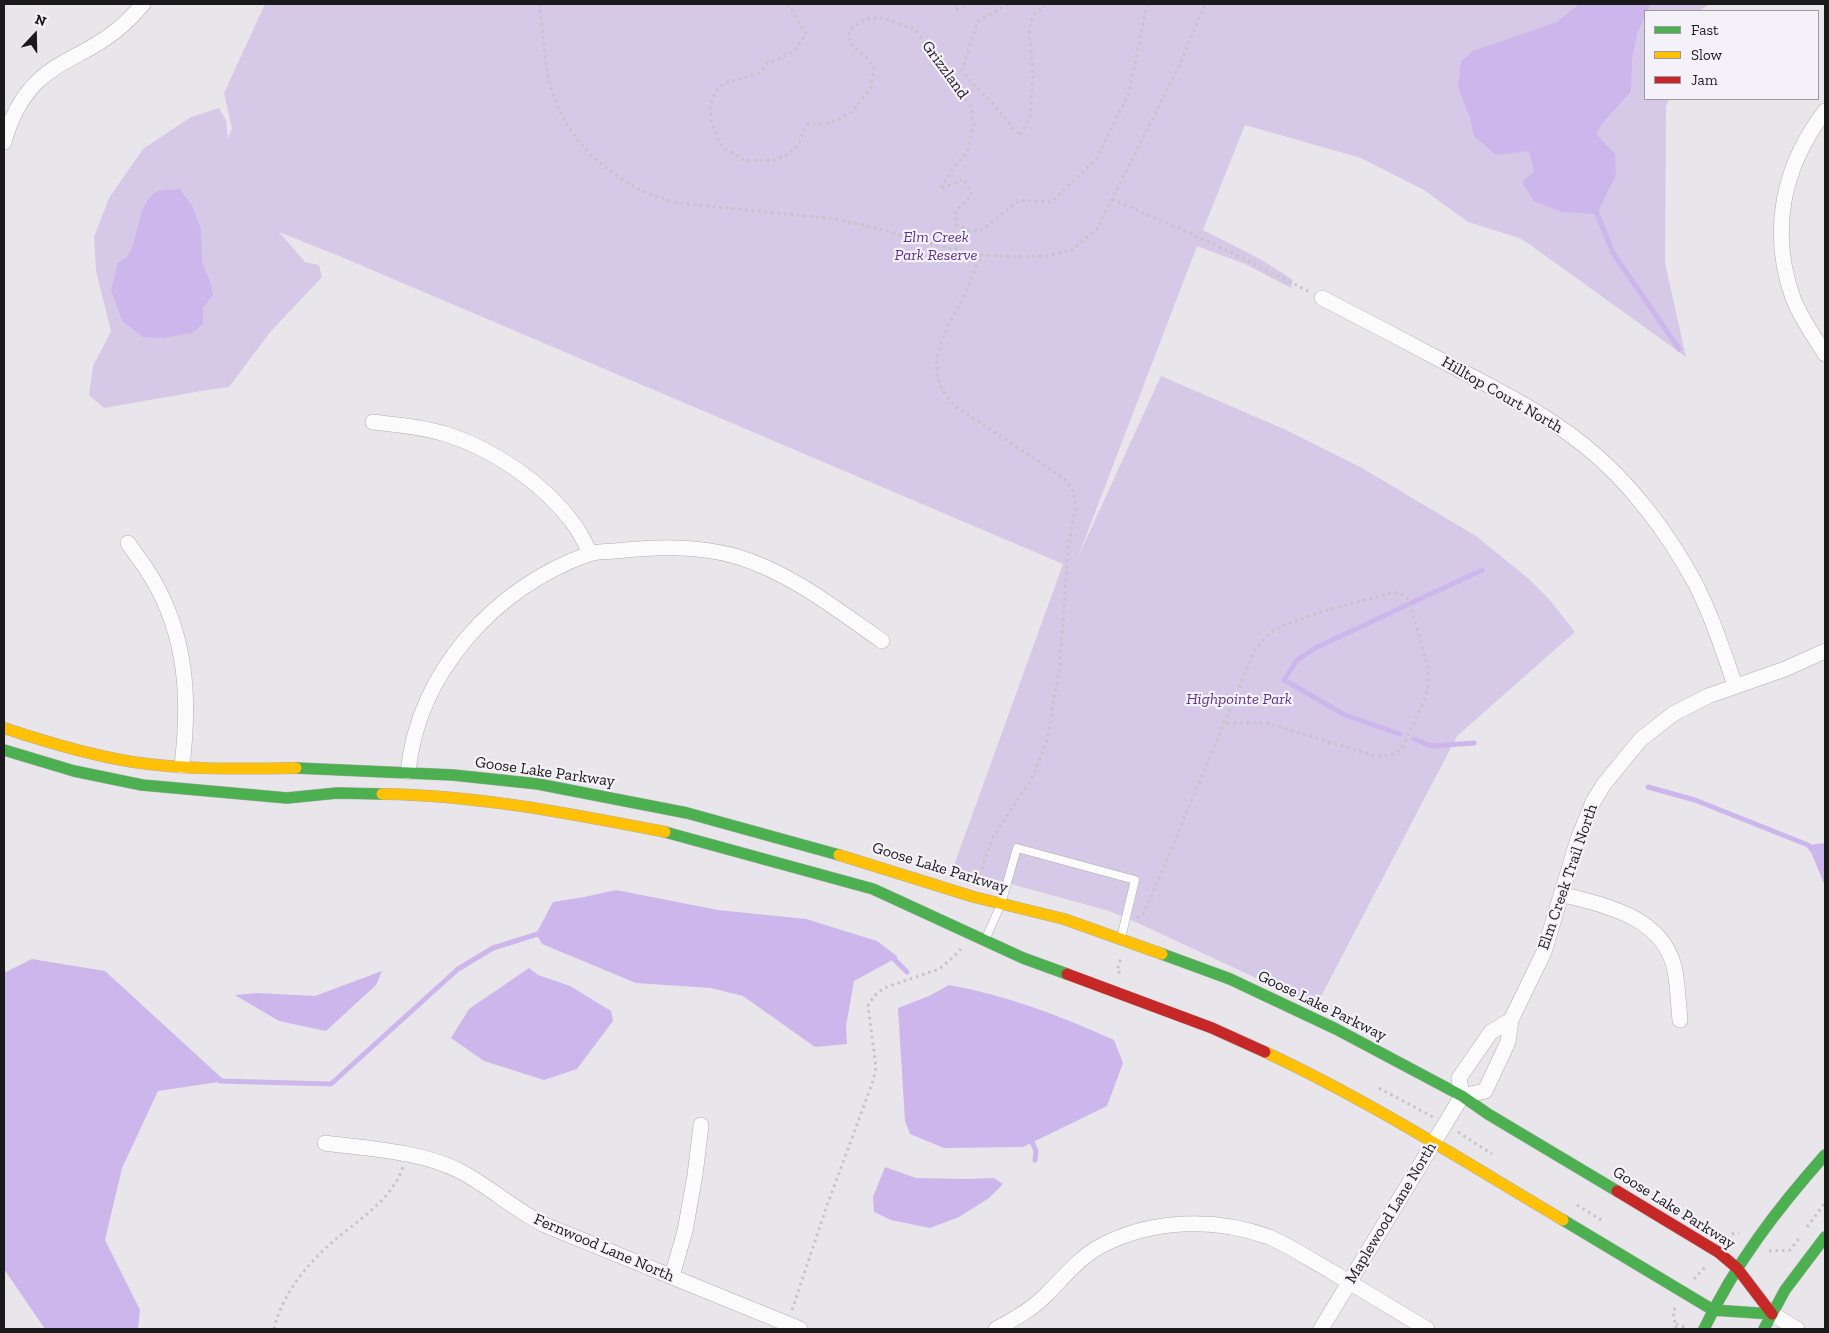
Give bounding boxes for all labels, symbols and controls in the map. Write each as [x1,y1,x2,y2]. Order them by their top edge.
north arrow [10,10,60,60]
legend [1644,10,1819,100]
text: N [33,11,49,30]
text: Fast [1691,21,1719,39]
street label: Grizzland [918,37,972,103]
text: Slow [1691,46,1722,64]
text: Jam [1691,71,1718,89]
park label: Elm Creek Park Reserve [894,227,978,265]
street label: Hilltop Court North [1438,353,1566,437]
park label: Highpointe Park [1186,689,1292,709]
street label: Goose Lake Parkway [474,753,616,791]
street label: Elm Creek Trail North [1534,802,1602,952]
street label: Goose Lake Parkway [870,838,1010,898]
street label: Goose Lake Parkway [1254,966,1390,1046]
street label: Maplewood Lane North [1341,1139,1441,1287]
street label: Goose Lake Parkway [1609,1163,1739,1253]
street label: Fernwood Lane North [531,1210,677,1286]

